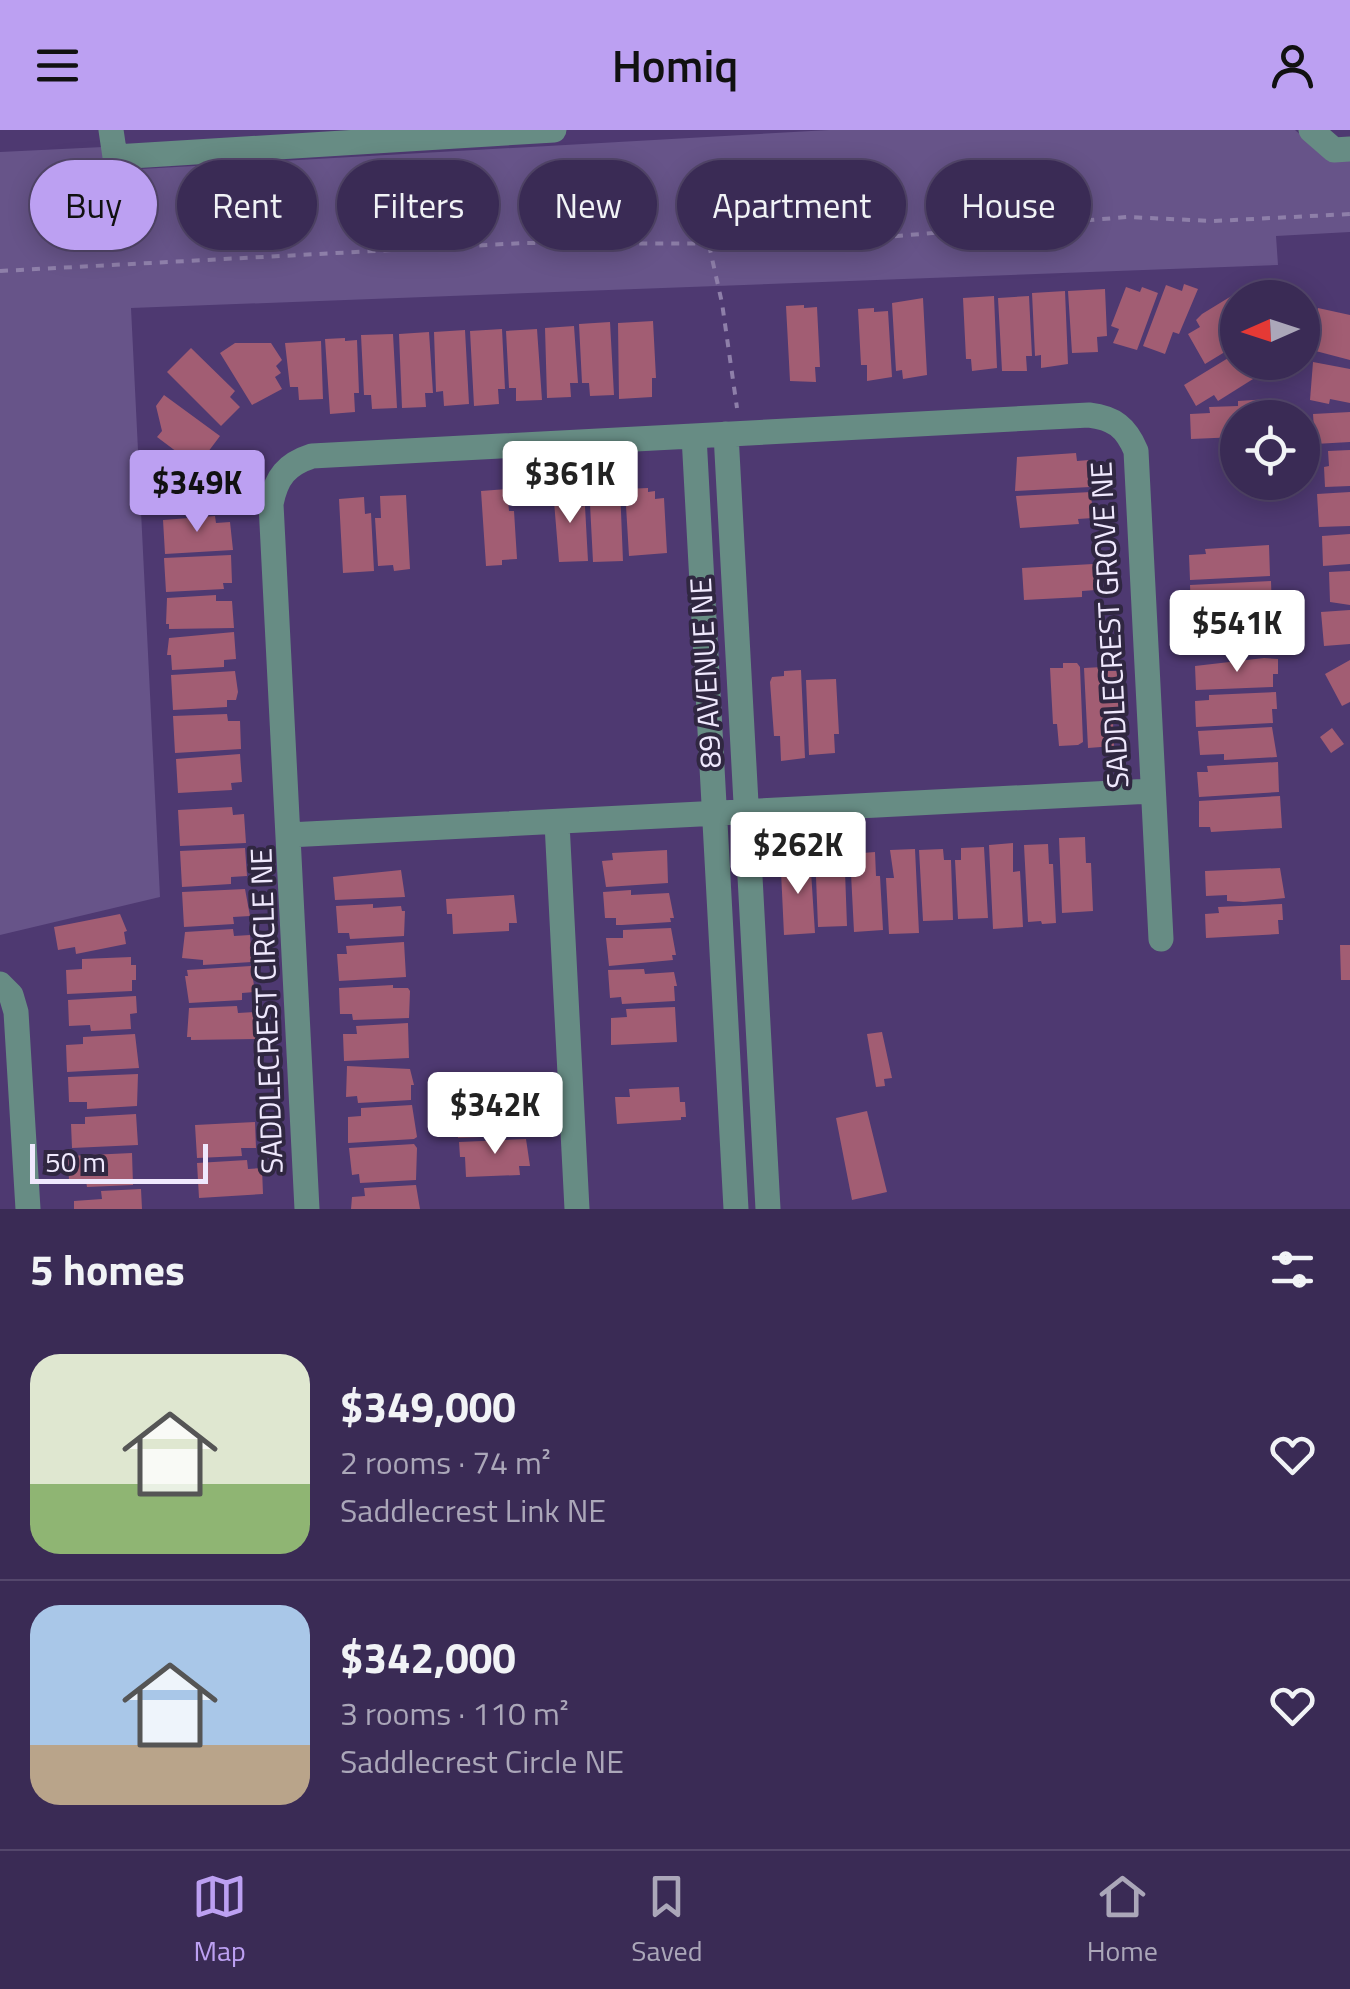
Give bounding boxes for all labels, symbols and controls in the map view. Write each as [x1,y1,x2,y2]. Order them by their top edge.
text: Homiq [612,31,738,99]
icon: menu [30,38,85,93]
icon: person [1265,38,1320,93]
chip: Buy [30,160,157,250]
chip: Rent [177,160,317,250]
chip: Filters [337,160,499,250]
chip: New [519,160,657,250]
chip: Apartment [677,160,906,250]
chip: House [926,160,1091,250]
north arrow [1220,280,1320,380]
map controls [1220,280,1320,500]
button: locate [1220,400,1320,500]
pin: $361K [500,441,640,526]
text: $361K [525,449,615,497]
pin: $349K [127,450,267,535]
text: $349K [152,458,242,506]
street label: SADDLECREST GROVE NE [1077,461,1141,790]
street label: 89 AVENUE NE [677,577,733,770]
pin: $541K [1167,590,1307,675]
text: $541K [1192,598,1282,646]
pin: $262K [728,812,868,897]
text: $262K [753,820,843,868]
street label: SADDLECREST CIRCLE NE [237,847,295,1175]
pin: $342K [425,1072,565,1157]
text: $342K [450,1080,540,1128]
scale bar [30,1139,208,1184]
text: 50 m [45,1140,106,1183]
text: 5 homes [30,1237,185,1301]
icon: filters [1265,1242,1320,1297]
text: $349,000 [340,1374,516,1438]
icon: home [110,1394,230,1514]
icon: heart [1265,1427,1320,1482]
text: 2 rooms · 74 m² [340,1438,551,1486]
text: Saddlecrest Link NE [340,1486,606,1534]
text: $342,000 [340,1625,516,1689]
icon: home [110,1645,230,1765]
icon: heart [1265,1678,1320,1733]
text: 3 rooms · 110 m² [340,1689,569,1737]
text: Saddlecrest Circle NE [340,1737,624,1785]
tab: Map [192,1869,247,1972]
tab: Saved [631,1869,703,1972]
tab: Home [1087,1869,1158,1972]

